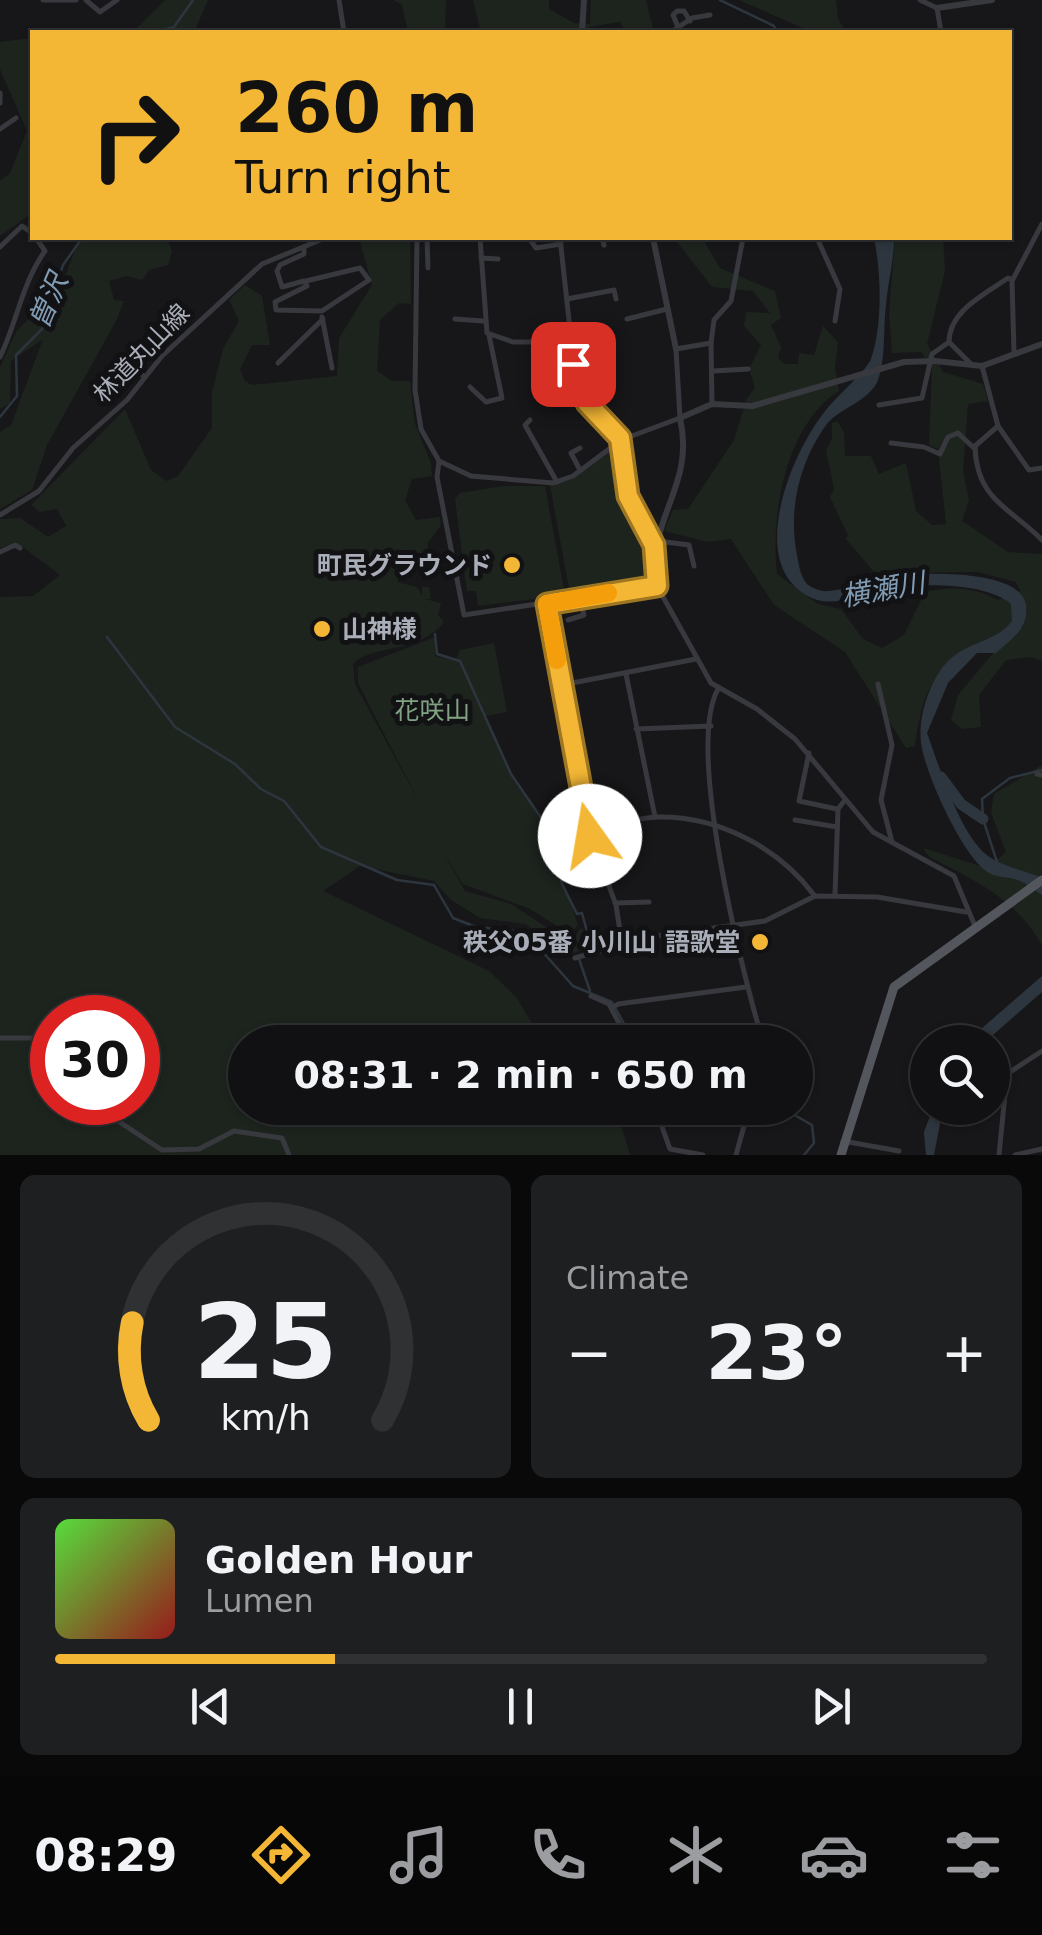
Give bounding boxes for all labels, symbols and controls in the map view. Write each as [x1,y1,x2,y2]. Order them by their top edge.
text: 260 m [235,67,478,149]
icon: right [70,70,200,200]
text: Turn right [235,151,450,204]
water label: 曽沢 [22,265,76,333]
street label: 林道丸山線 [88,298,195,408]
pin [531,322,616,407]
icon: arrive [546,337,601,392]
place label: 町民グラウンド [317,551,492,580]
marker: 町民グラウンド [501,554,523,576]
water label: 横瀬川 [839,565,930,613]
place label: 山神様 [342,615,417,644]
marker: 山神様 [311,618,333,640]
park label: 花咲山 [394,696,470,725]
position arrow [538,784,642,888]
place label: 秩父05番 小川山 語歌堂 [463,928,740,957]
marker: 秩父05番 小川山 語歌堂 [749,931,771,953]
speed limit sign: 30 [30,995,160,1125]
map controls [910,1025,1010,1125]
button: search [910,1025,1010,1125]
text: 08:31 · 2 min · 650 m [293,1053,748,1097]
text: Climate [566,1259,689,1297]
text: 25 [193,1281,338,1403]
text: 23° [706,1309,847,1397]
text: − [566,1321,612,1385]
text: + [941,1321,987,1385]
text: km/h [220,1397,311,1438]
text: Golden Hour [205,1538,472,1582]
text: Lumen [205,1582,314,1620]
icon: previous [183,1679,238,1734]
icon: pause [493,1679,548,1734]
icon: next [804,1679,859,1734]
icon: directions [246,1820,316,1890]
icon: music [384,1820,454,1890]
icon: phone [523,1820,593,1890]
icon: climate [661,1820,731,1890]
icon: car [799,1820,869,1890]
icon: filters [938,1820,1008,1890]
text: 08:29 [34,1829,177,1882]

